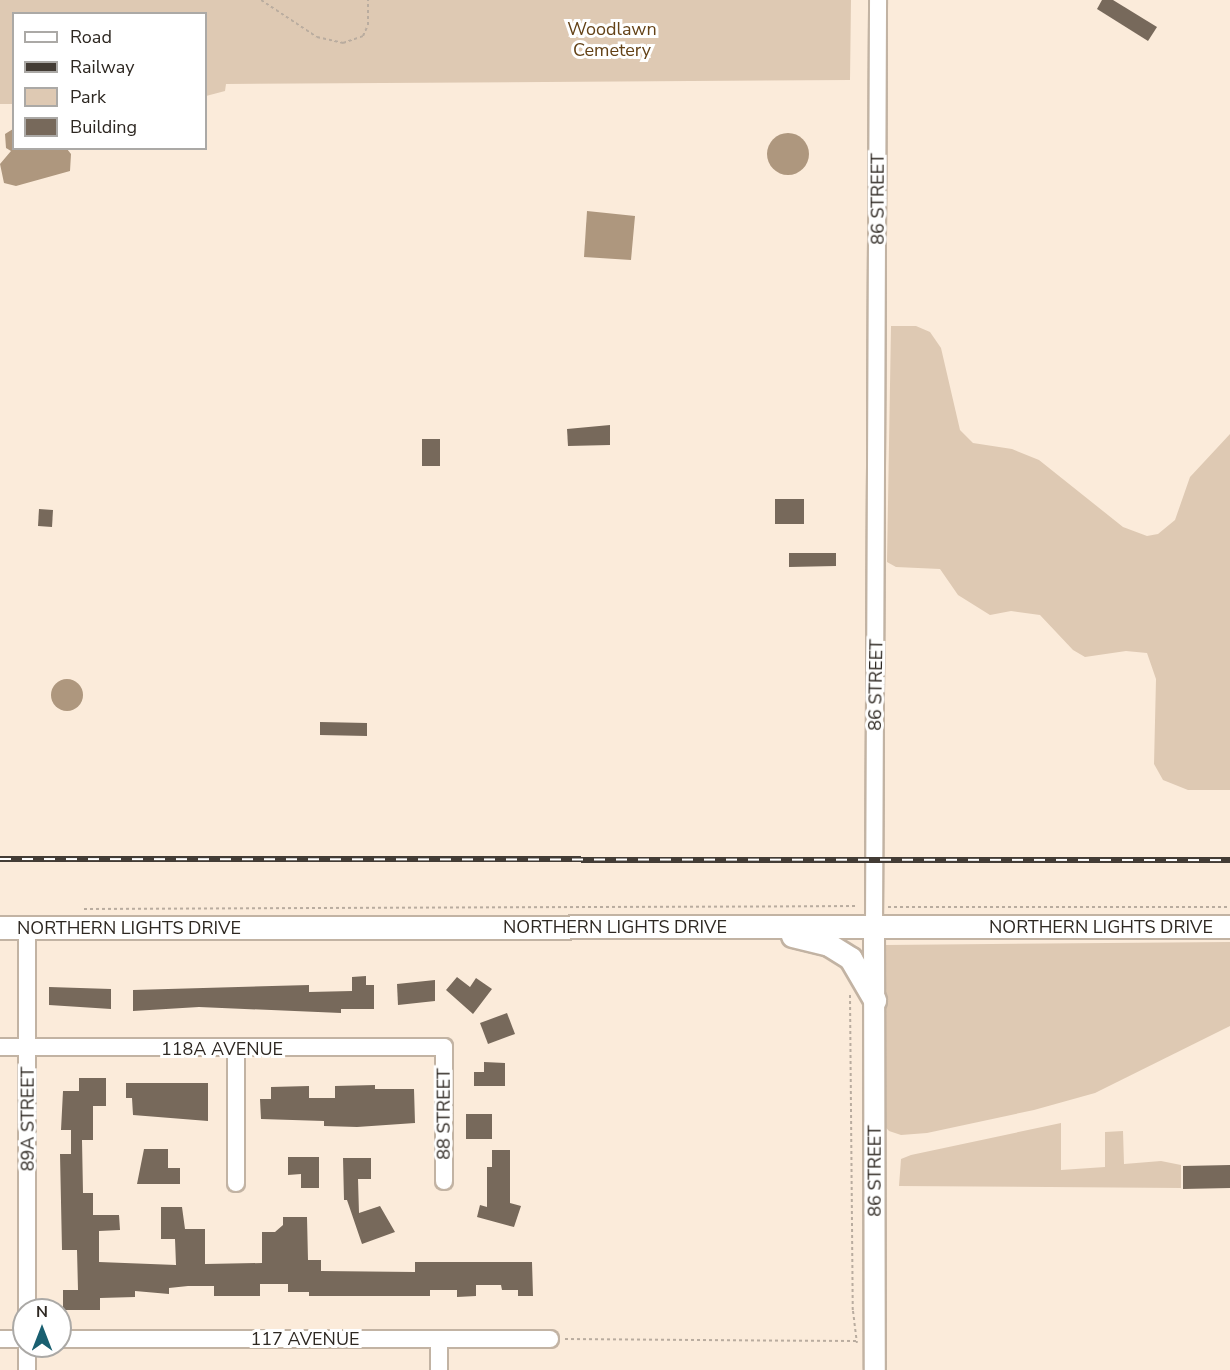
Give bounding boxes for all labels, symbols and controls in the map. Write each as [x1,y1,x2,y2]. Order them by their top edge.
legend [12,12,207,150]
park label: Woodlawn Cemetery [567,19,657,62]
text: Road [70,25,112,49]
text: Railway [70,55,135,79]
text: Park [70,85,106,109]
text: Building [70,115,137,139]
street label: 86 STREET [867,153,889,245]
street label: 86 STREET [864,639,888,731]
street label: NORTHERN LIGHTS DRIVE [503,916,727,938]
street label: NORTHERN LIGHTS DRIVE [989,916,1213,938]
street label: NORTHERN LIGHTS DRIVE [17,917,241,939]
street label: 118A AVENUE [161,1038,283,1060]
street label: 89A STREET [17,1067,39,1171]
street label: 88 STREET [433,1068,455,1160]
street label: 86 STREET [864,1125,886,1217]
north arrow [12,1298,72,1358]
text: N [36,1301,48,1323]
street label: 117 AVENUE [251,1328,359,1350]

